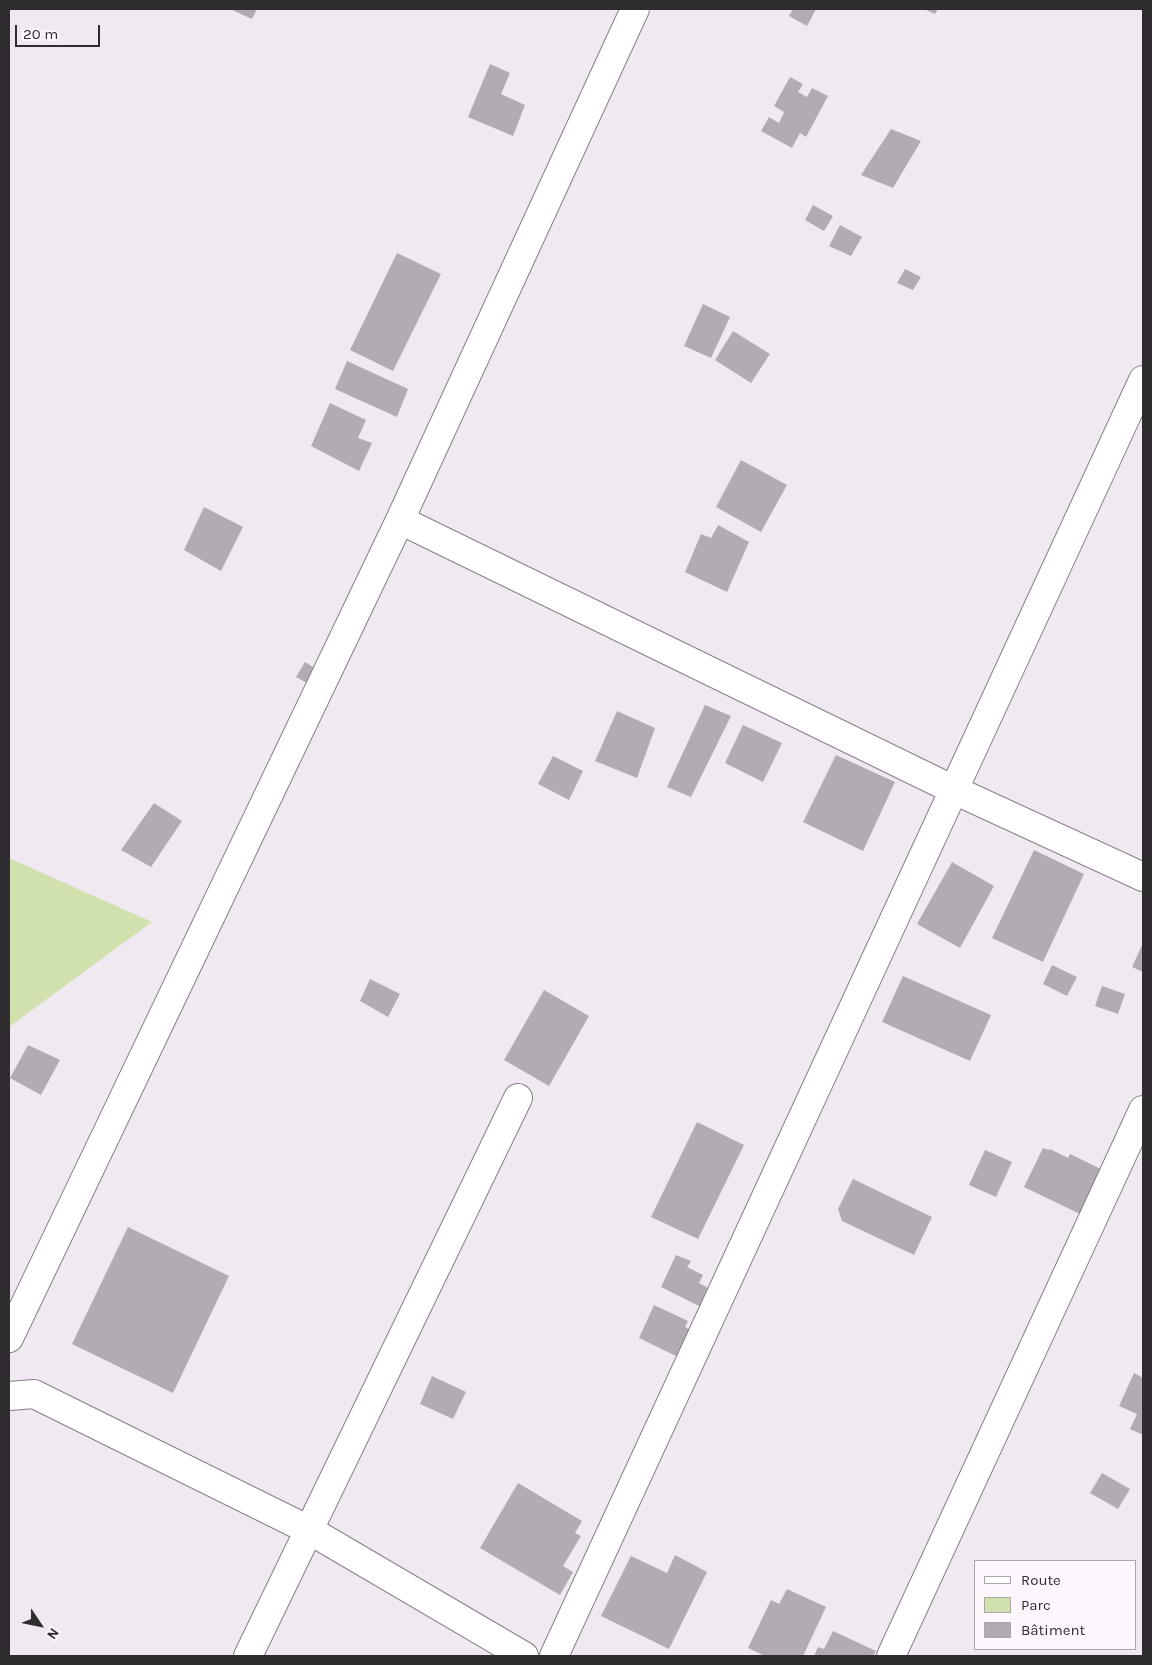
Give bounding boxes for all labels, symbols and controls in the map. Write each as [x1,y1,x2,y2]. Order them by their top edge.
scale bar [18,15,102,47]
text: 20 m [23,25,58,43]
legend [974,1560,1137,1650]
text: Route [1021,1571,1061,1589]
text: Parc [1021,1596,1051,1614]
north arrow [15,1600,65,1650]
text: Bâtiment [1021,1621,1085,1639]
text: N [43,1625,63,1643]

